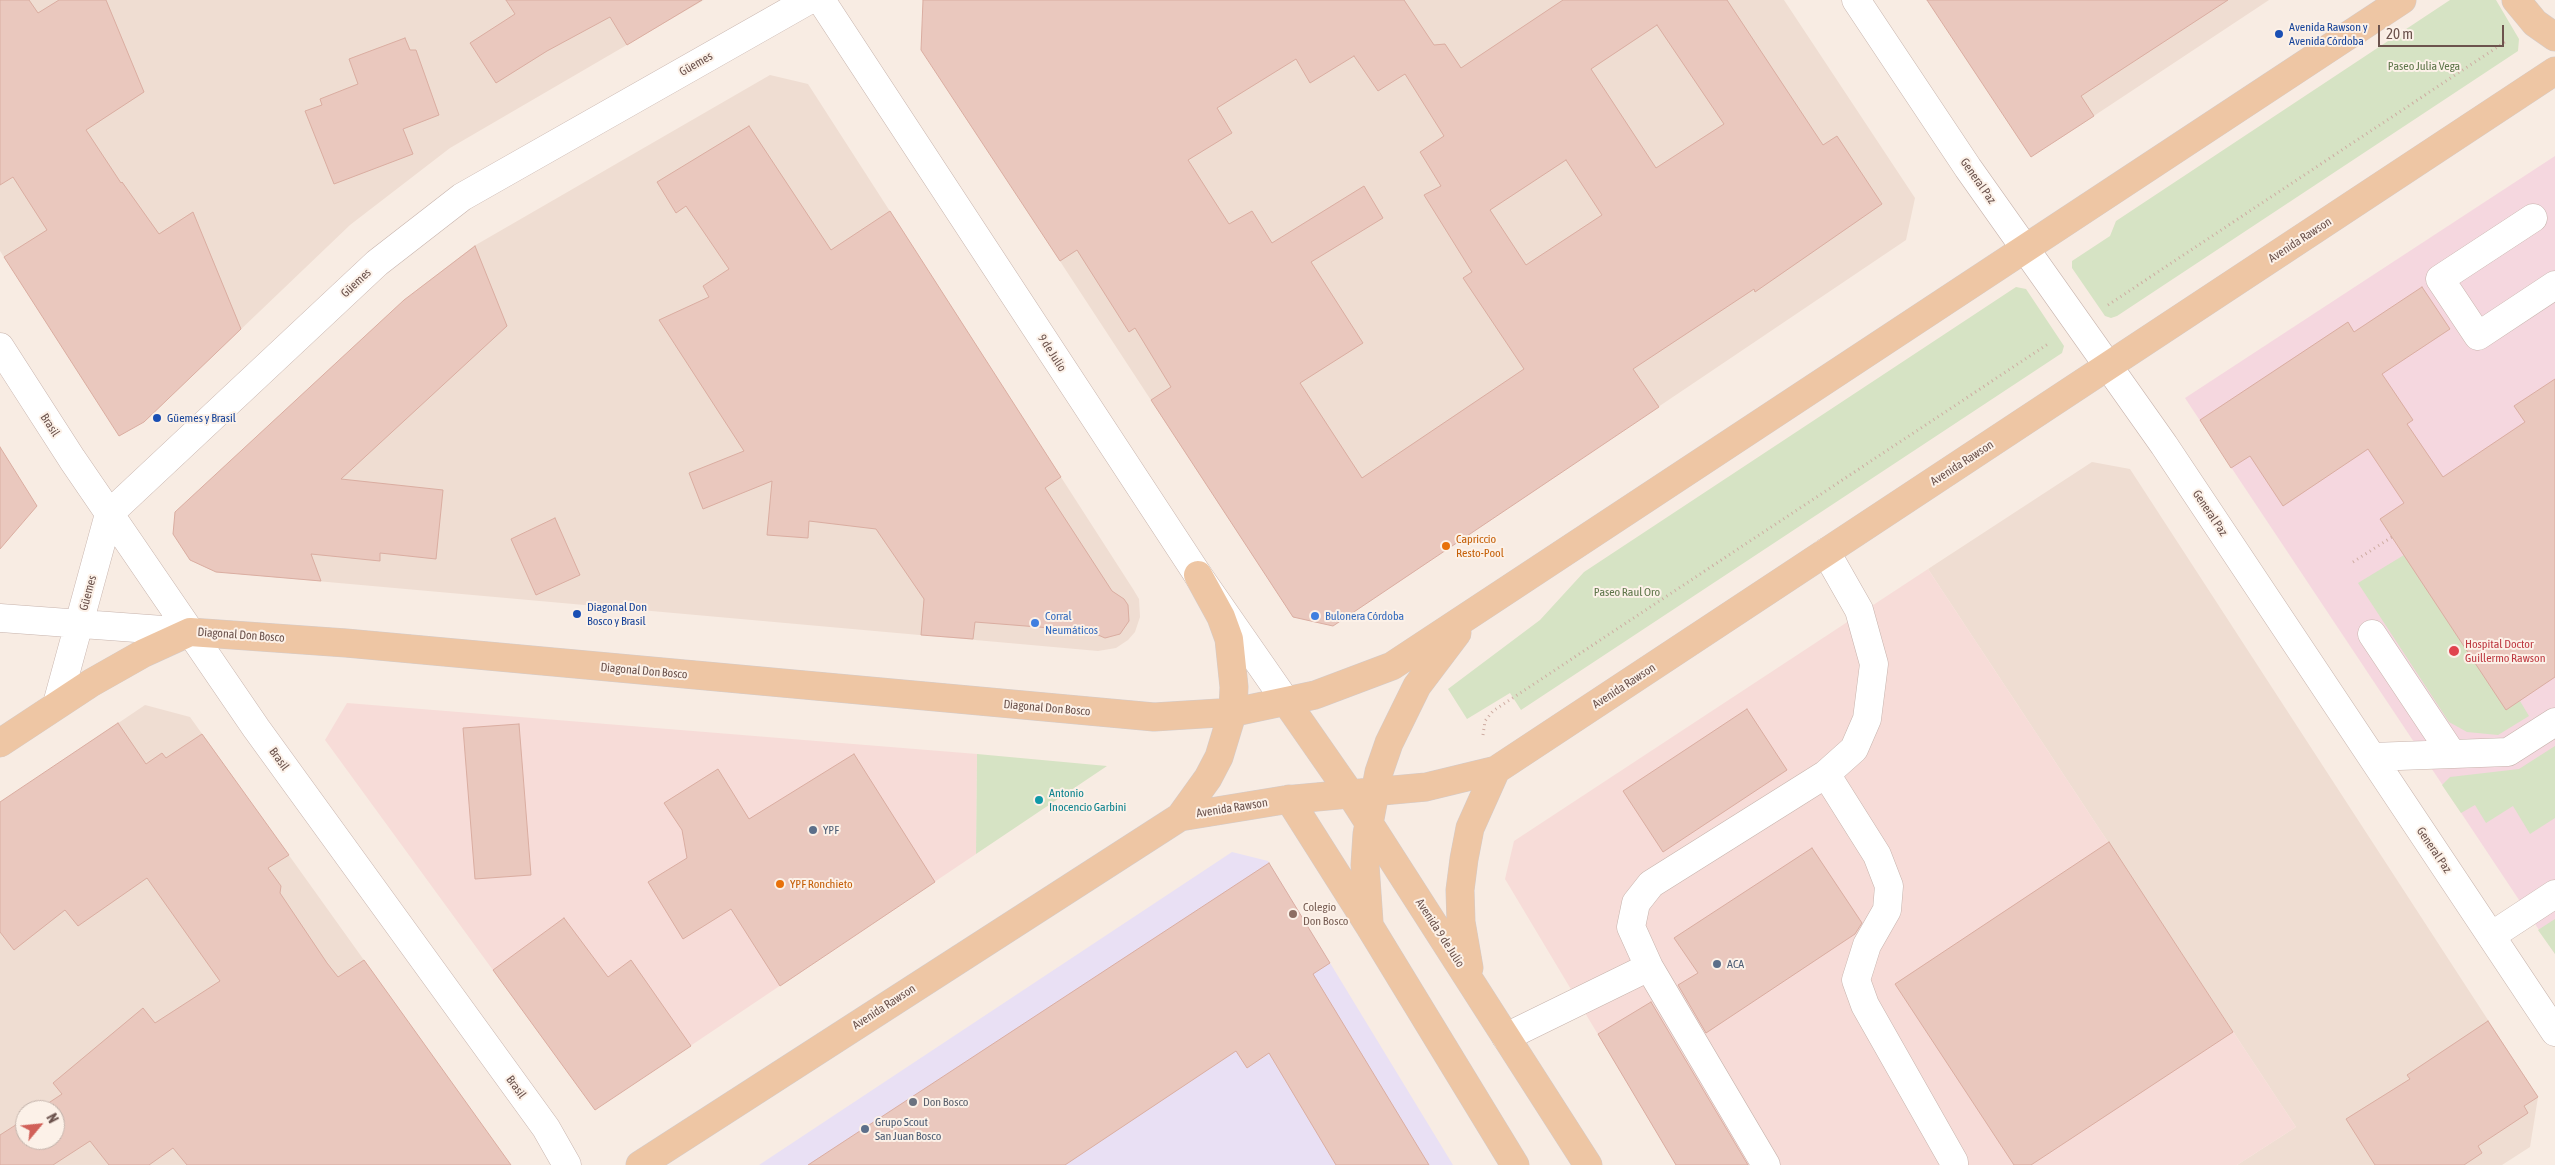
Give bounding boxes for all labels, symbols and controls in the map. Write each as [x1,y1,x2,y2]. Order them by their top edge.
scale bar [2380,15,2506,47]
place label: Avenida Rawson y Avenida Córdoba [2289,20,2368,48]
text: 20 m [2386,25,2413,42]
marker: Avenida Rawson y Avenida Córdoba [2273,28,2285,40]
street label: Güemes [677,49,715,79]
park label: Paseo Julia Vega [2388,59,2460,73]
street label: General Paz [1957,155,1999,207]
street label: Avenida Rawson [2266,214,2334,266]
street label: Güemes [338,265,374,301]
street label: 9 de Julio [1035,332,1069,374]
street label: Brasil [37,411,63,439]
place label: Güemes y Brasil [167,411,236,425]
marker: Güemes y Brasil [151,412,163,424]
street label: Avenida Rawson [1928,437,1996,489]
street label: General Paz [2189,487,2231,539]
place label: Capriccio Resto-Pool [1456,532,1504,560]
marker: Capriccio Resto-Pool [1440,540,1452,552]
street label: Güemes [76,574,100,612]
park label: Paseo Raul Oro [1594,585,1660,599]
place label: Diagonal Don Bosco y Brasil [587,600,647,628]
marker: Diagonal Don Bosco y Brasil [571,608,583,620]
place label: Corral Neumáticos [1045,609,1098,637]
place label: Bulonera Córdoba [1325,609,1404,623]
marker: Bulonera Córdoba [1309,610,1321,622]
marker: Corral Neumáticos [1029,617,1041,629]
street label: Diagonal Don Bosco [197,625,285,645]
place label: Hospital Doctor Guillermo Rawson [2465,637,2546,665]
marker: Hospital Doctor Guillermo Rawson [2447,644,2461,658]
street label: Diagonal Don Bosco [600,660,688,682]
street label: Avenida Rawson [1590,660,1658,712]
street label: Diagonal Don Bosco [1003,697,1091,719]
street label: Brasil [266,745,292,773]
place label: Antonio Inocencio Garbini [1049,786,1126,814]
marker: Antonio Inocencio Garbini [1033,794,1045,806]
street label: Avenida Rawson [1195,795,1269,821]
place label: YPF [823,823,839,837]
marker: YPF [807,824,819,836]
street label: General Paz [2413,824,2455,876]
place label: YPF Ronchieto [790,877,853,891]
marker: YPF Ronchieto [774,878,786,890]
street label: Avenida 9 de Julio [1412,896,1468,970]
place label: Colegio Don Bosco [1303,900,1348,928]
marker: Colegio Don Bosco [1287,908,1299,920]
place label: ACA [1727,957,1744,971]
marker: ACA [1711,958,1723,970]
street label: Avenida Rawson [850,981,918,1033]
street label: Brasil [503,1073,529,1101]
place label: Don Bosco [923,1095,968,1109]
marker: Don Bosco [907,1096,919,1108]
north arrow [15,1100,65,1150]
text: N [43,1111,61,1126]
place label: Grupo Scout San Juan Bosco [875,1115,941,1143]
marker: Grupo Scout San Juan Bosco [859,1123,871,1135]

